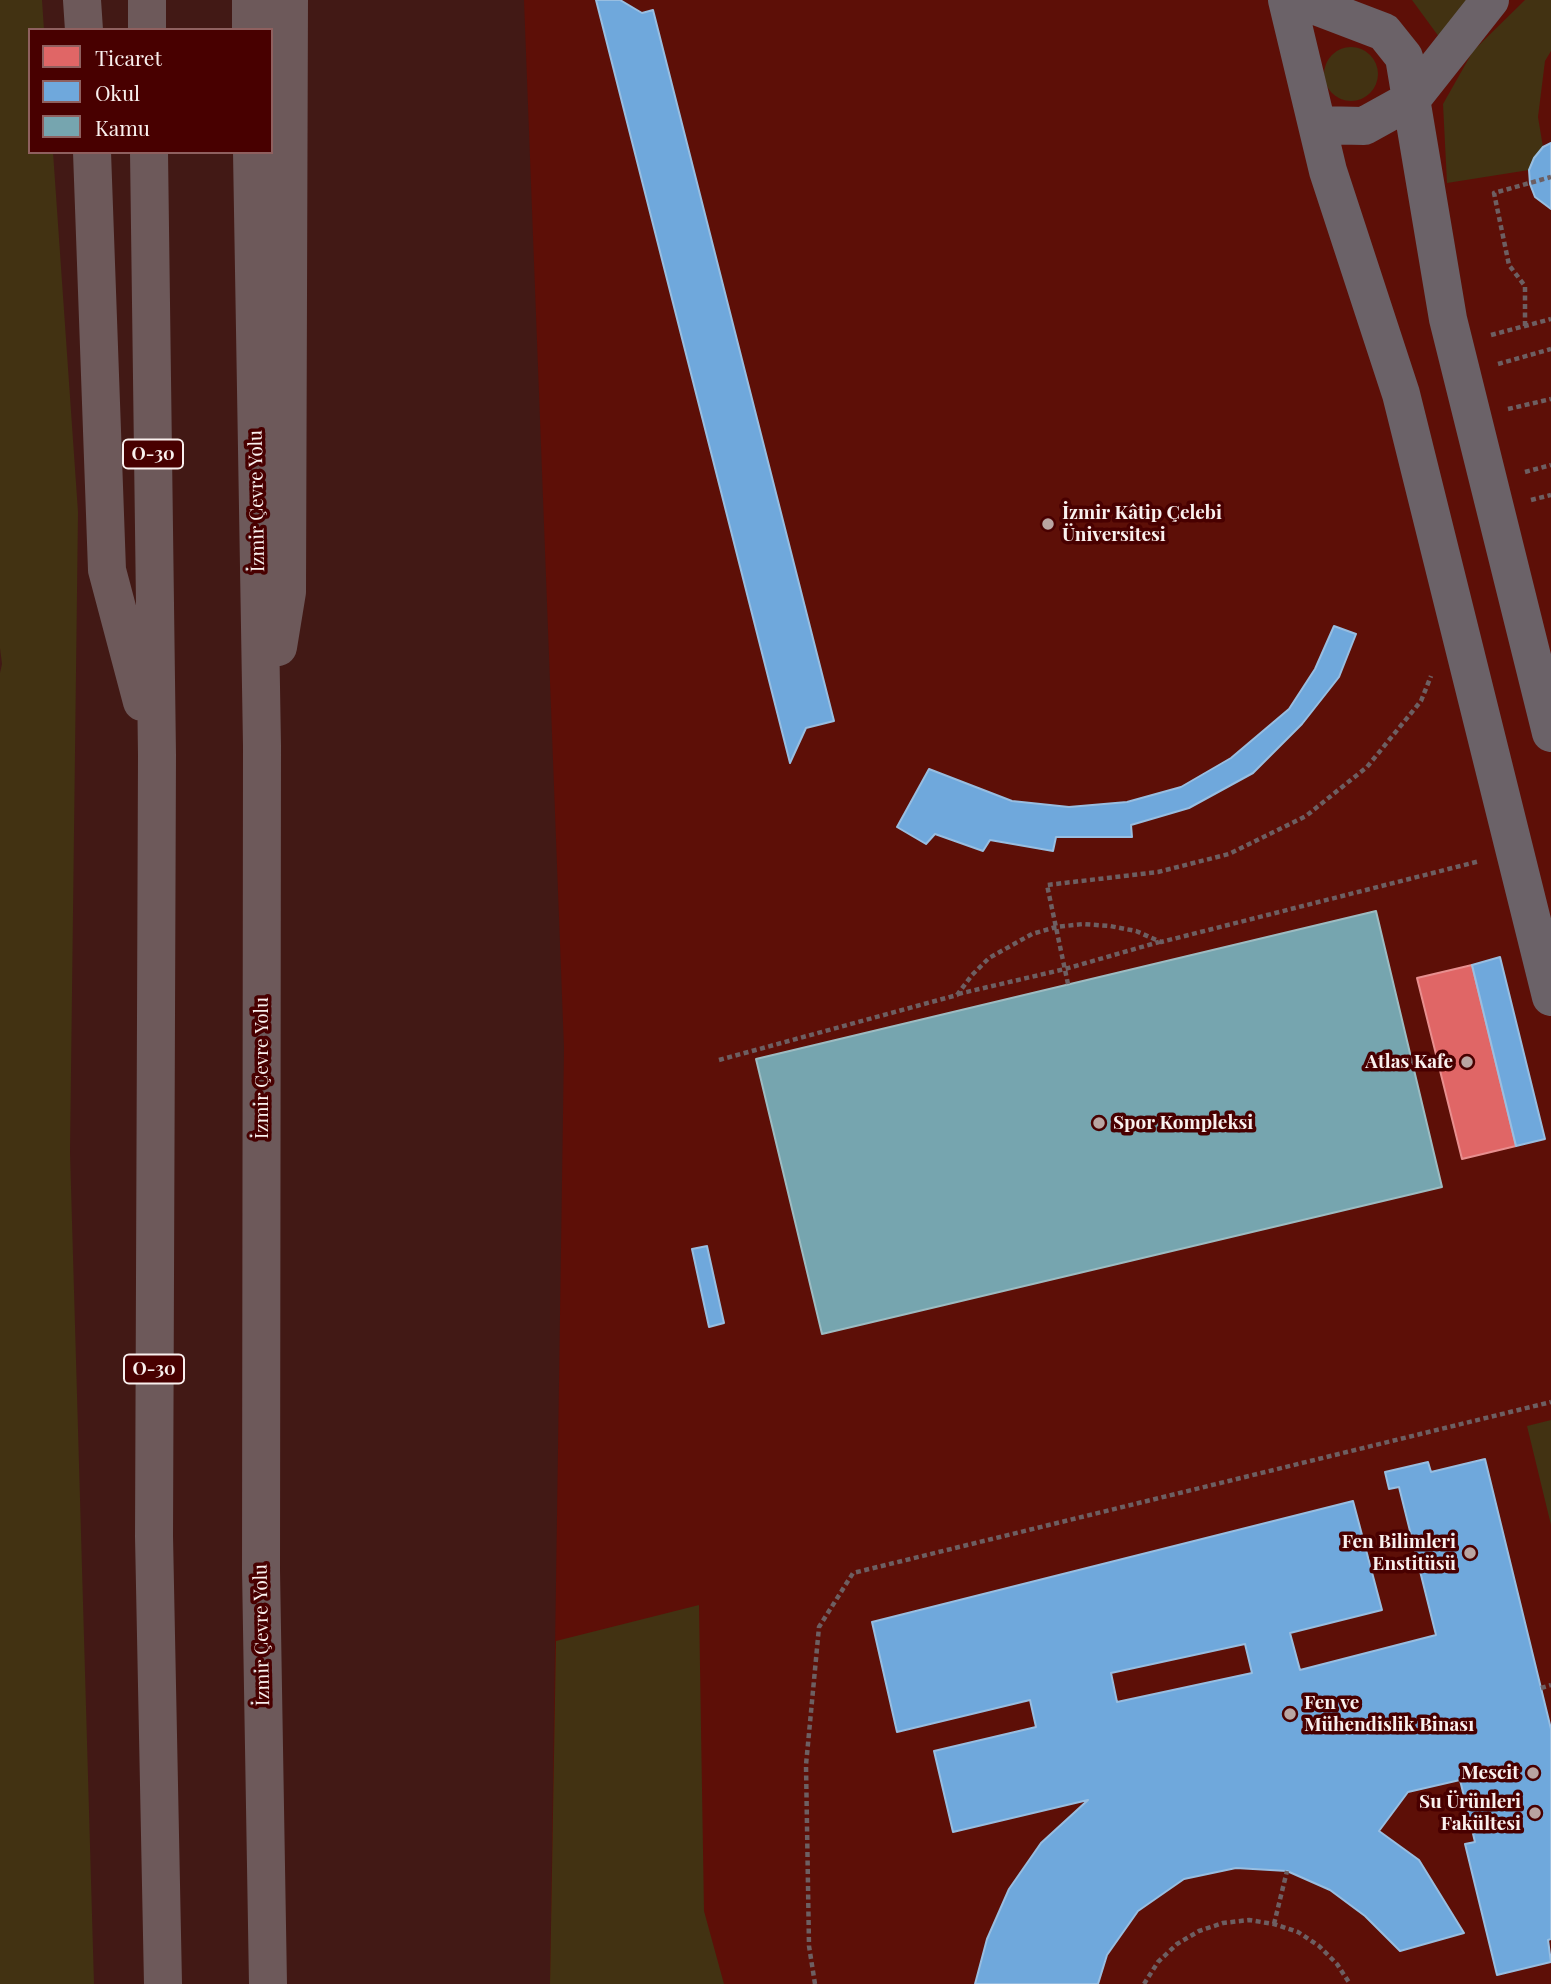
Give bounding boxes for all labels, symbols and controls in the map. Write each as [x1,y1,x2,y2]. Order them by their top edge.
legend [28,28,273,154]
text: Ticaret [95,43,162,71]
text: Okul [95,78,140,106]
text: Kamu [95,113,150,141]
street label: İzmir Çevre Yolu [244,430,270,572]
road number: O-30 [123,440,183,468]
place label: İzmir Kâtip Çelebi Üniversitesi [1062,502,1222,546]
marker: İzmir Kâtip Çelebi Üniversitesi [1040,516,1056,532]
street label: İzmir Çevre Yolu [251,997,273,1139]
place label: Atlas Kafe [1365,1051,1453,1073]
marker: Atlas Kafe [1459,1054,1475,1070]
place label: Spor Kompleksi [1113,1112,1253,1134]
marker: Spor Kompleksi [1091,1115,1107,1131]
road number: O-30 [124,1354,184,1384]
place label: Fen Bilimleri Enstitüsü [1342,1531,1456,1575]
marker: Fen Bilimleri Enstitüsü [1462,1545,1478,1561]
street label: İzmir Çevre Yolu [249,1564,275,1706]
place label: Fen ve Mühendislik Binası [1304,1692,1474,1736]
marker: Fen ve Mühendislik Binası [1282,1706,1298,1722]
place label: Mescit [1461,1762,1519,1784]
marker: Mescit [1525,1765,1541,1781]
place label: Su Ürünleri Fakültesi [1419,1791,1521,1835]
marker: Su Ürünleri Fakültesi [1527,1805,1543,1821]

